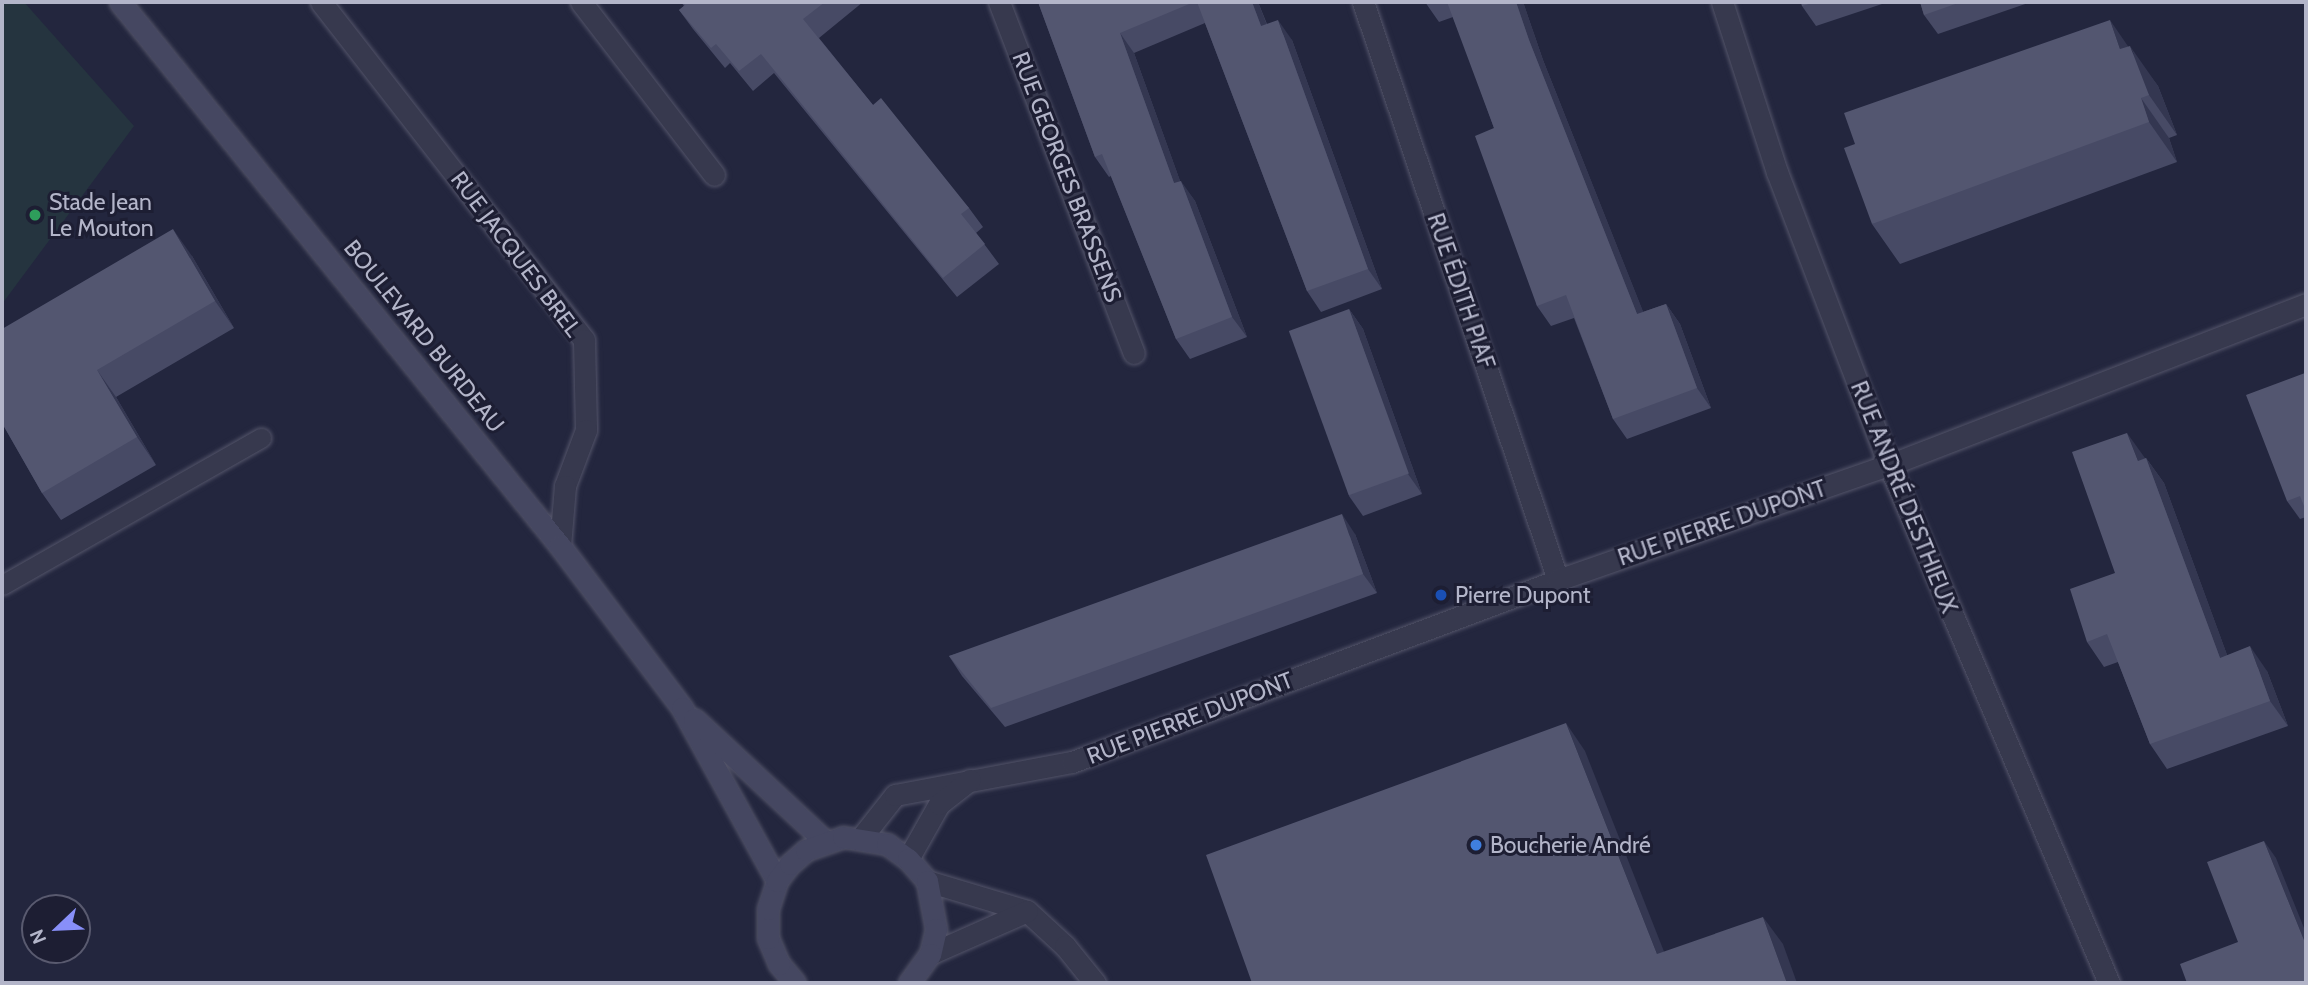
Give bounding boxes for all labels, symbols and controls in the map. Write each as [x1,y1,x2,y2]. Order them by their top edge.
street label: RUE GEORGES BRASSENS [1006,48,1128,306]
street label: RUE JACQUES BREL [445,166,587,342]
place label: Stade Jean Le Mouton [49,188,154,242]
marker: Stade Jean Le Mouton [27,207,43,223]
street label: RUE ÉDITH PIAF [1421,210,1501,372]
street label: BOULEVARD BURDEAU [338,234,510,438]
street label: RUE ANDRÉ DESTHIEUX [1845,377,1963,617]
street label: RUE PIERRE DUPONT [1614,474,1830,572]
place label: Pierre Dupont [1455,581,1590,609]
marker: Pierre Dupont [1433,587,1449,603]
street label: RUE PIERRE DUPONT [1083,666,1297,770]
place label: Boucherie André [1490,831,1651,859]
marker: Boucherie André [1468,837,1484,853]
north arrow [21,894,91,964]
text: N [25,926,51,947]

